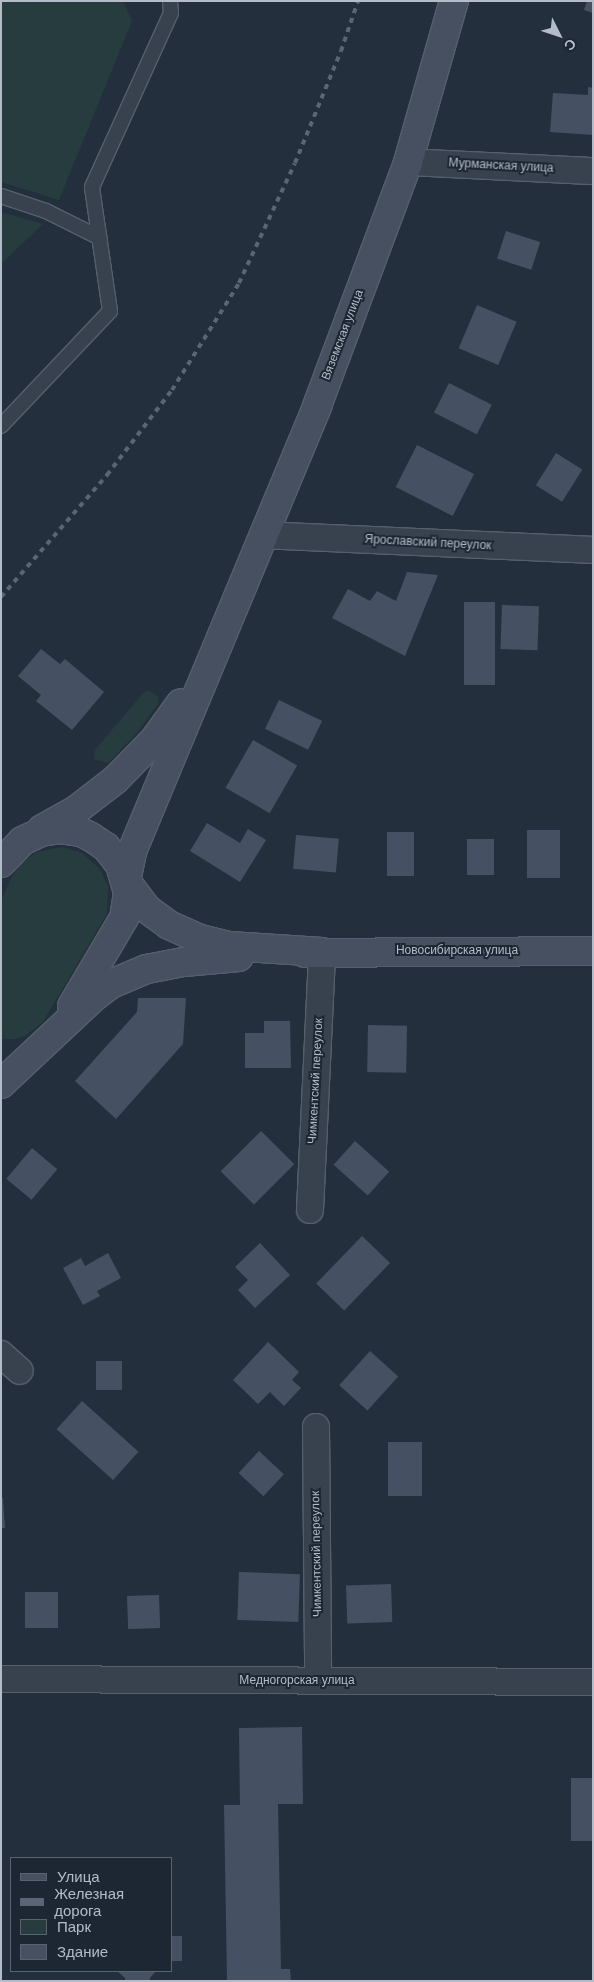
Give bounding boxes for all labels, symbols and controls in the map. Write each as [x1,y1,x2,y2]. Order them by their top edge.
north arrow [534,10,584,60]
text: С [561,36,580,54]
street label: Мурманская улица [448,156,554,176]
street label: Вяземская улица [319,288,367,382]
street label: Ярославский переулок [364,532,492,554]
street label: Новосибирская улица [396,944,518,958]
street label: Чимкентский переулок [306,1018,326,1144]
street label: Чимкентский переулок [309,1491,325,1617]
street label: Медногорская улица [239,1674,355,1688]
legend [10,1857,172,1972]
text: Улица [57,1868,100,1885]
text: Железная дорога [54,1885,124,1919]
text: Парк [57,1918,91,1935]
text: Здание [57,1943,108,1960]

